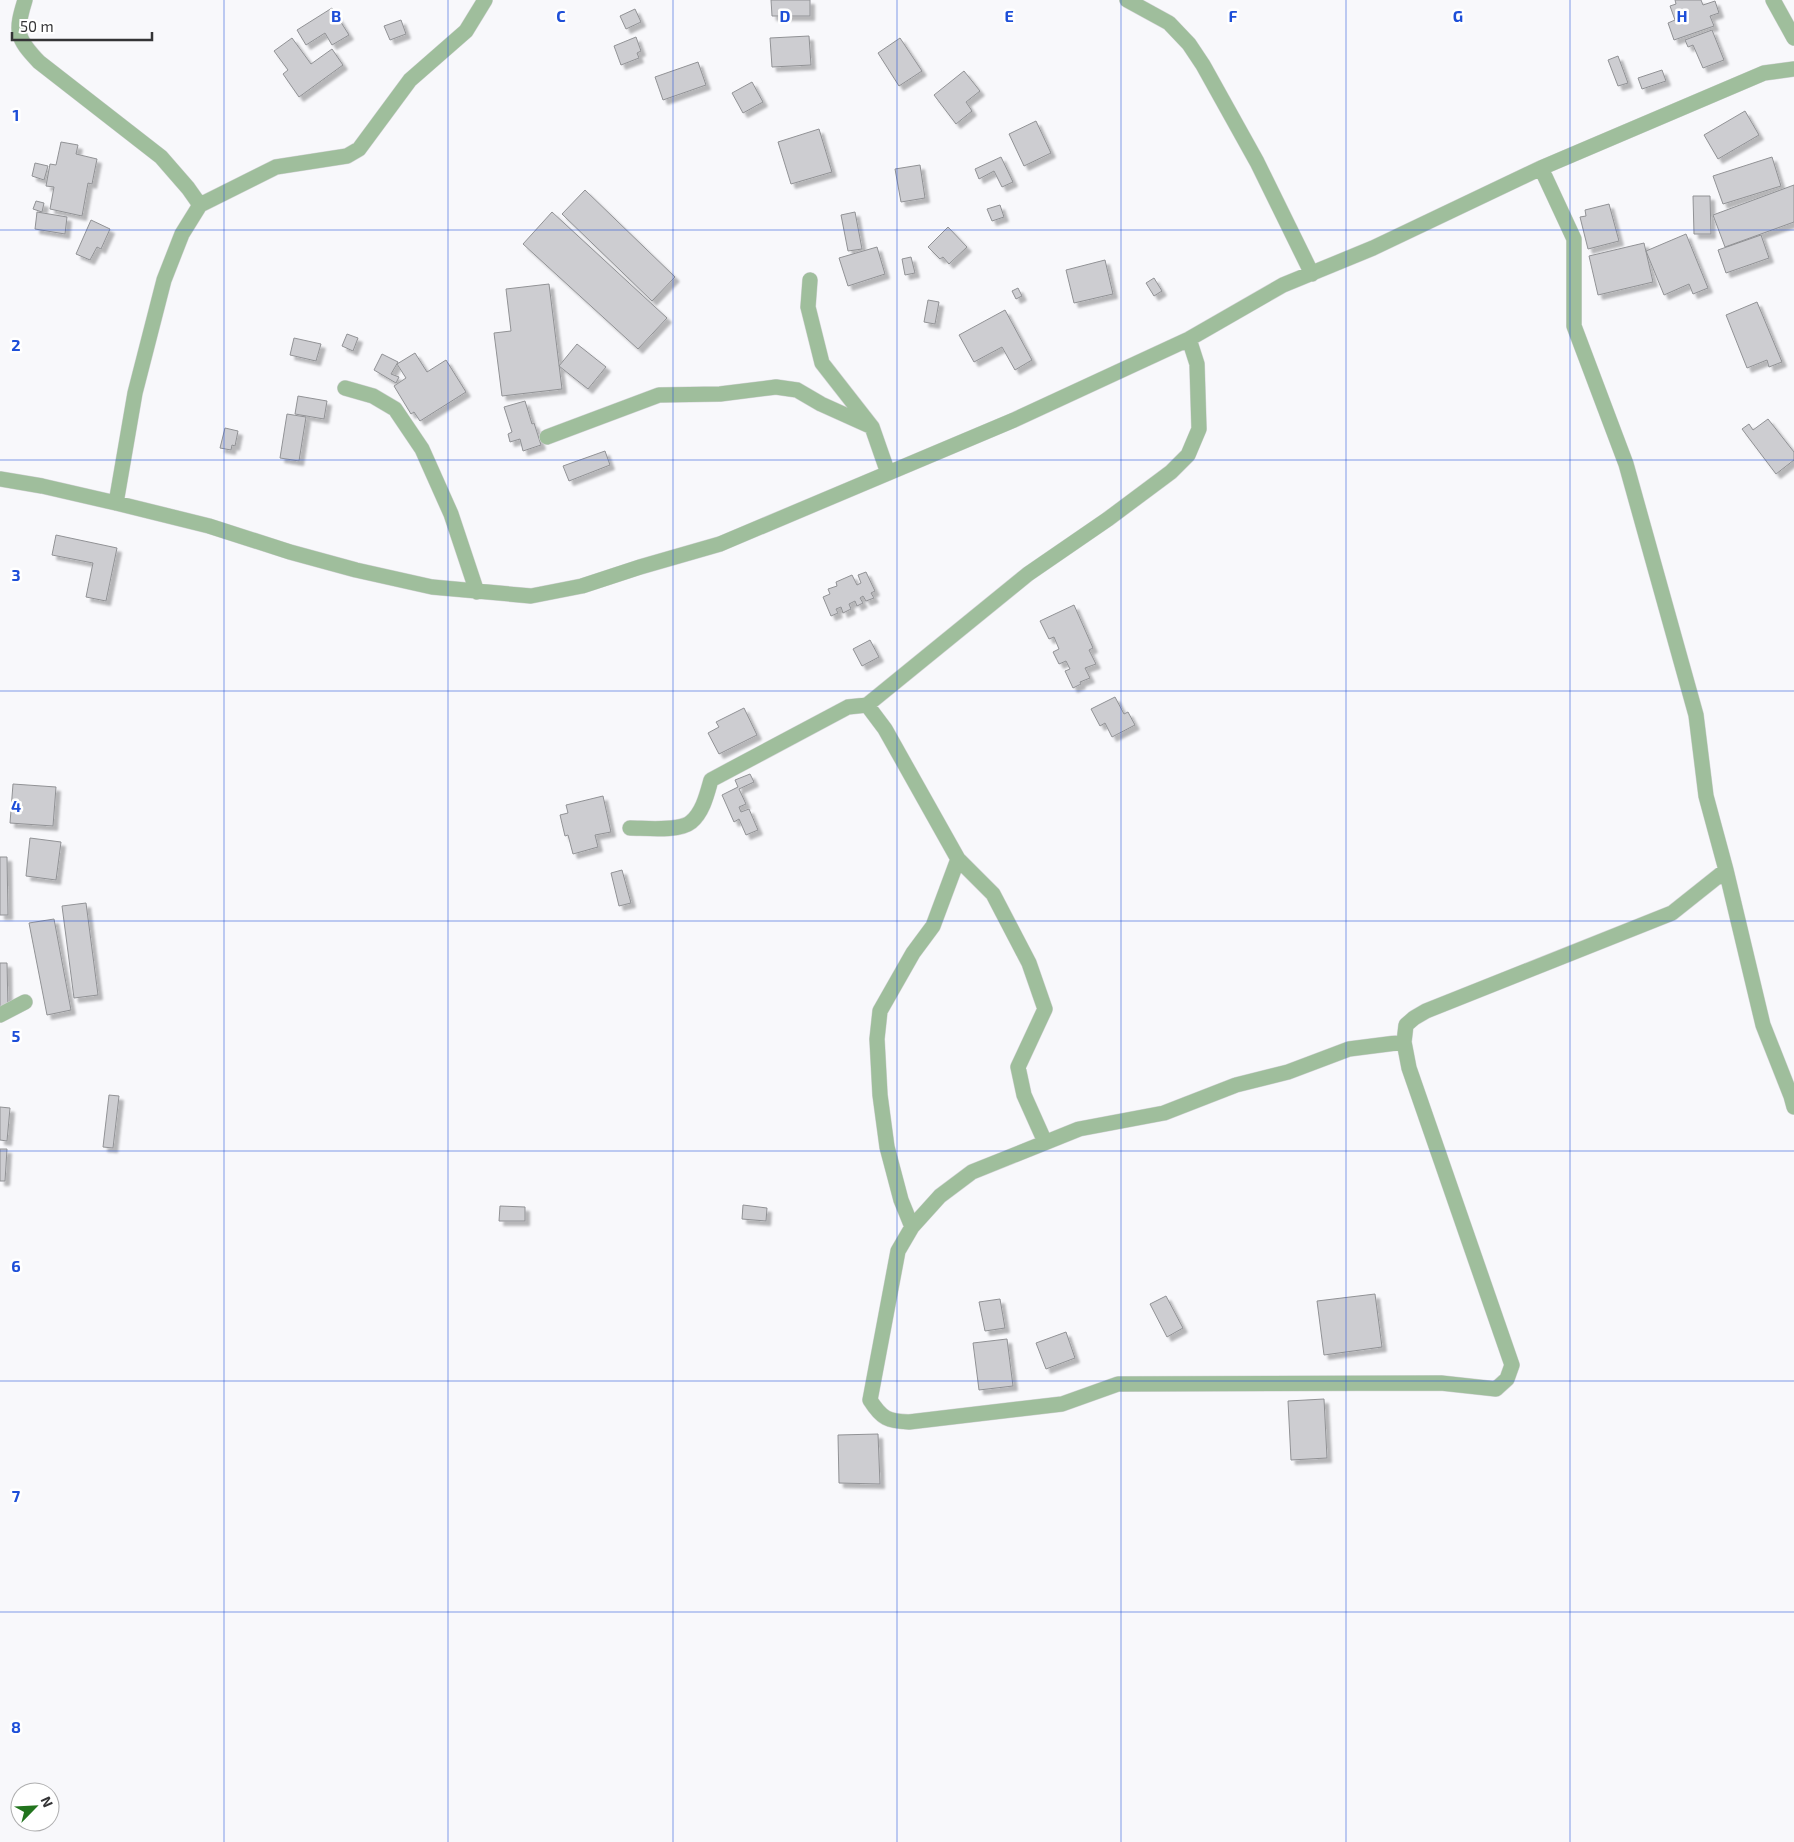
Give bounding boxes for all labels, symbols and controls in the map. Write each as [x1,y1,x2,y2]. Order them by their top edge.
text: B [331,6,341,25]
text: C [556,6,566,25]
text: D [780,6,791,25]
text: E [1004,6,1014,25]
text: F [1229,6,1238,25]
text: G [1453,6,1463,25]
text: H [1676,6,1688,25]
scale bar [12,10,152,42]
text: 50 m [20,17,54,35]
text: 1 [13,105,19,124]
text: 2 [11,335,21,354]
text: 3 [11,565,21,584]
text: 4 [11,796,21,815]
text: 5 [12,1026,21,1045]
text: 6 [11,1256,21,1275]
text: 7 [12,1486,21,1505]
text: 8 [11,1717,21,1736]
north arrow [10,1782,60,1832]
text: N [38,1793,57,1810]

